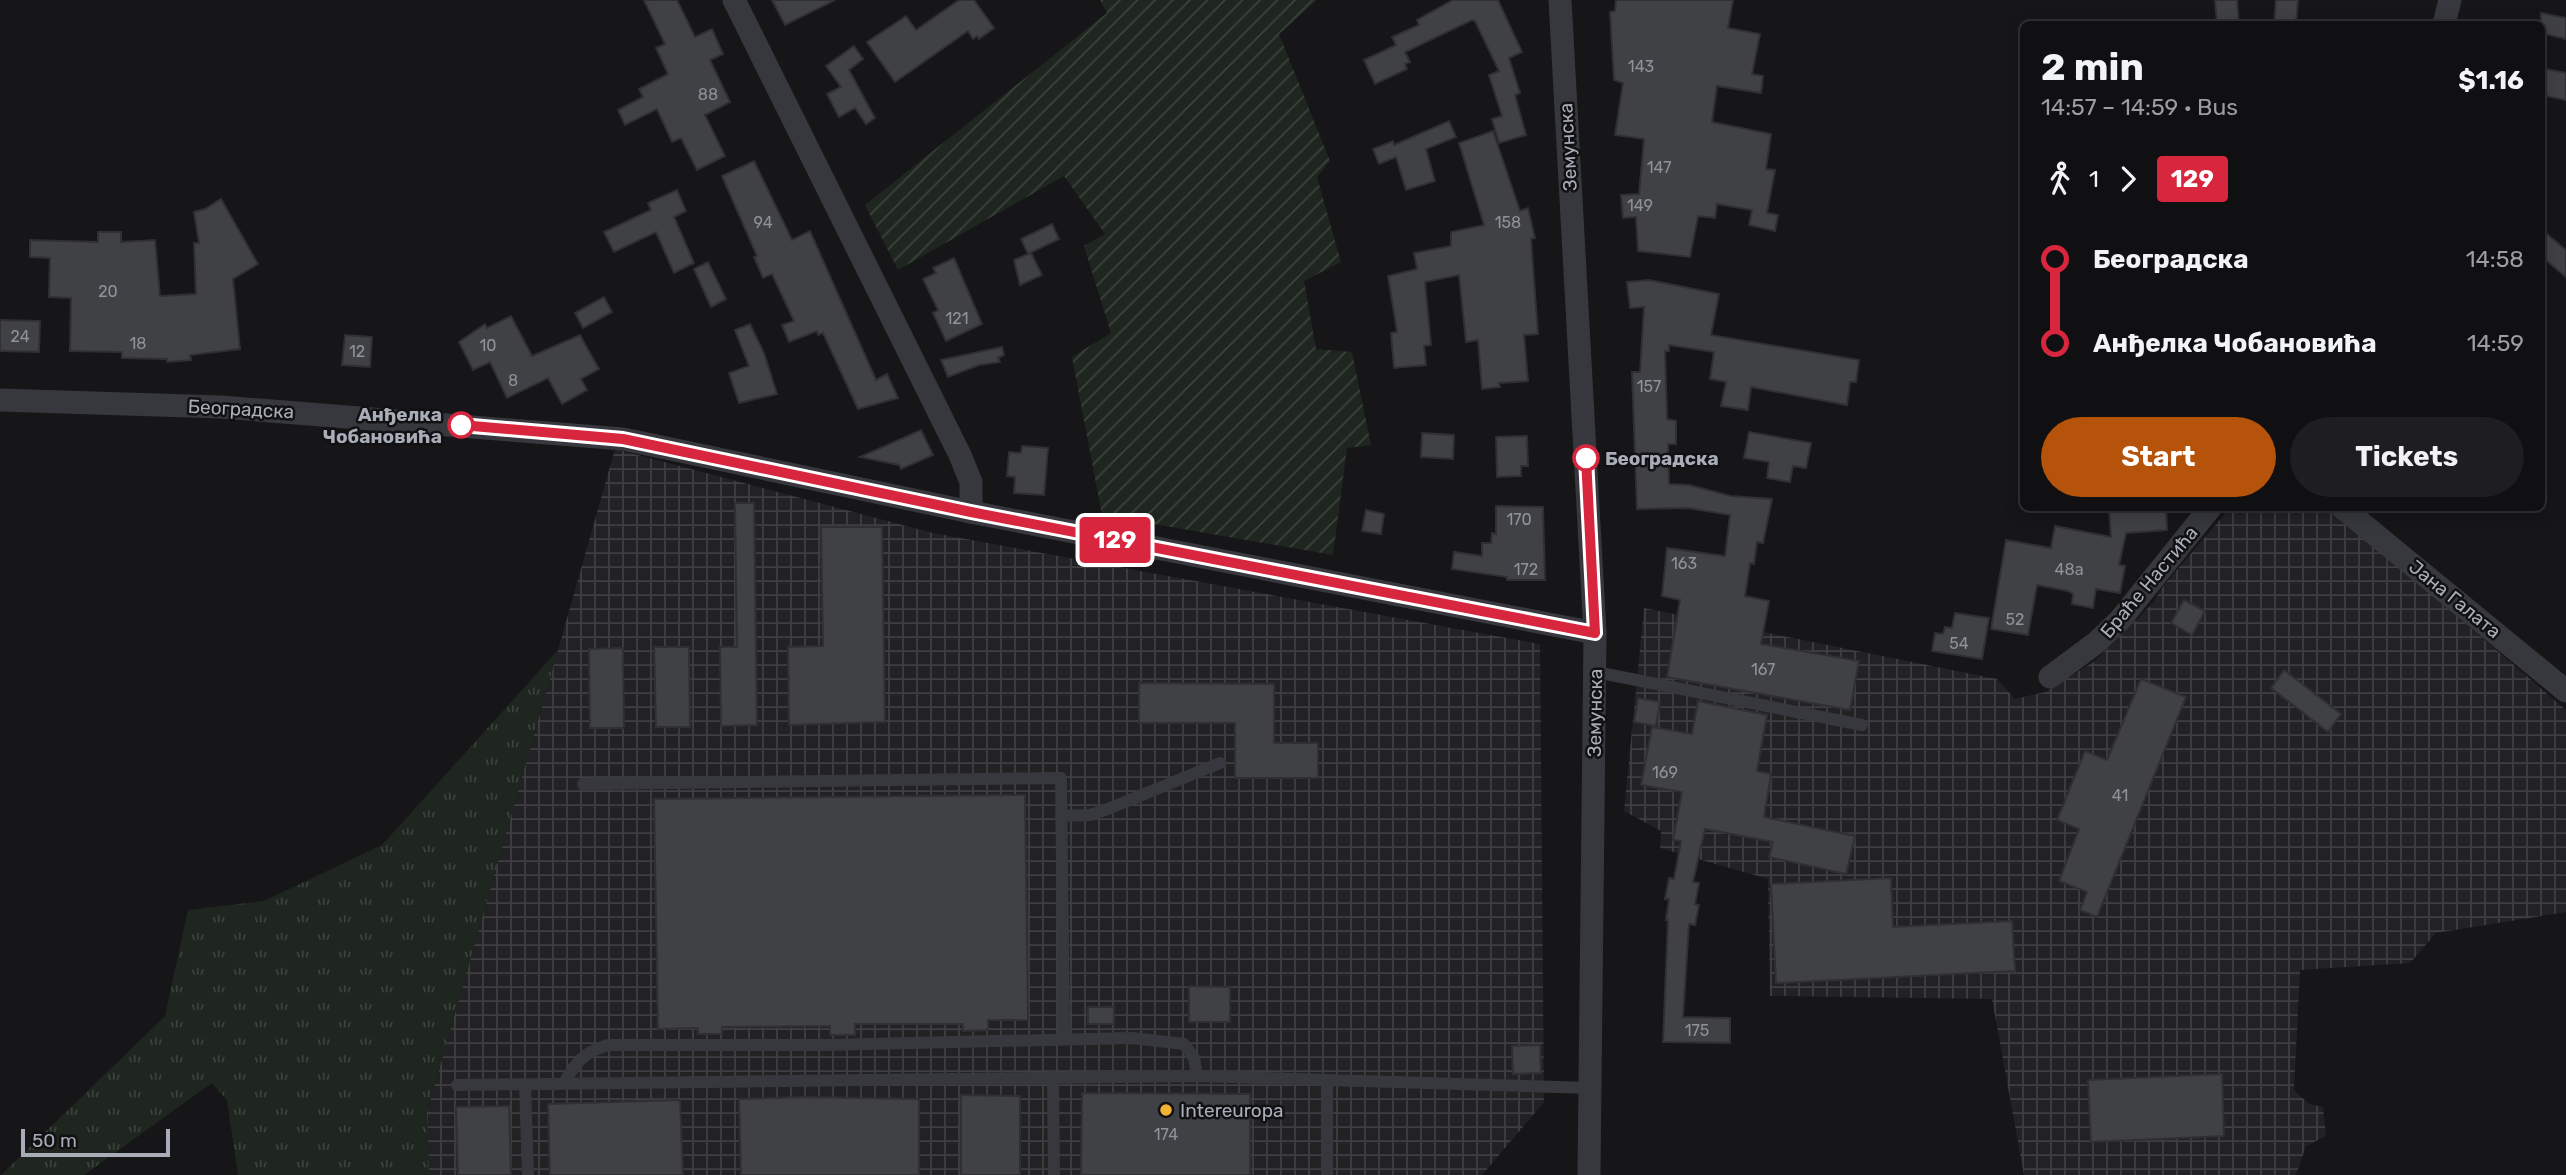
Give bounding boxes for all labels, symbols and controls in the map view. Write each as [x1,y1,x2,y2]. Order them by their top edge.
text: 2 min [2041,44,2144,90]
house number: 143 [1628,57,1654,76]
text: $1.16 [2458,65,2524,96]
house number: 88 [698,85,718,104]
text: 14:57 – 14:59 · Bus [2041,93,2238,121]
street label: Земунска [1554,102,1582,192]
house number: 147 [1647,158,1671,177]
icon: walk [2041,160,2079,198]
icon: forward [2109,160,2147,198]
text: 1 [2089,165,2099,193]
text: 129 [2171,165,2214,193]
house number: 149 [1627,196,1653,215]
house number: 94 [753,213,773,232]
house number: 158 [1495,213,1521,232]
text: Београдска [2093,244,2249,275]
text: 14:58 [2466,245,2524,273]
house number: 20 [98,282,118,301]
house number: 121 [945,309,969,328]
house number: 24 [10,327,30,346]
text: Анђелка Чобановића [2093,328,2377,359]
text: 14:59 [2467,329,2524,357]
house number: 18 [129,334,147,353]
house number: 10 [479,336,497,355]
house number: 12 [349,342,365,361]
house number: 8 [508,371,518,390]
house number: 157 [1637,377,1661,396]
street label: Београдска [187,395,295,423]
place label: Анђелка Чобановића [323,403,442,448]
marker: Анђелка Чобановића [448,412,474,438]
button: Start [2041,417,2276,497]
button: Tickets [2290,417,2524,497]
marker: Београдска [1573,445,1599,471]
place label: Београдска [1605,447,1719,470]
house number: 170 [1506,510,1532,529]
line badge: 129 [1075,517,1155,563]
street label: Браће Настића [2095,521,2203,643]
text: 129 [1094,526,1136,554]
house number: 163 [1671,554,1697,573]
street label: Јана Галата [2404,555,2506,643]
house number: 172 [1514,560,1538,579]
house number: 48a [2055,560,2083,579]
house number: 52 [2006,610,2024,629]
house number: 54 [1949,634,1969,653]
house number: 167 [1751,660,1775,679]
street label: Земунска [1583,669,1607,757]
house number: 169 [1652,763,1678,782]
house number: 41 [2112,786,2128,805]
house number: 175 [1685,1021,1709,1040]
place label: Intereuropa [1180,1099,1284,1122]
marker: Intereuropa [1158,1102,1174,1118]
house number: 174 [1154,1125,1178,1144]
scale bar [21,1126,170,1158]
text: 50 m [32,1129,77,1152]

